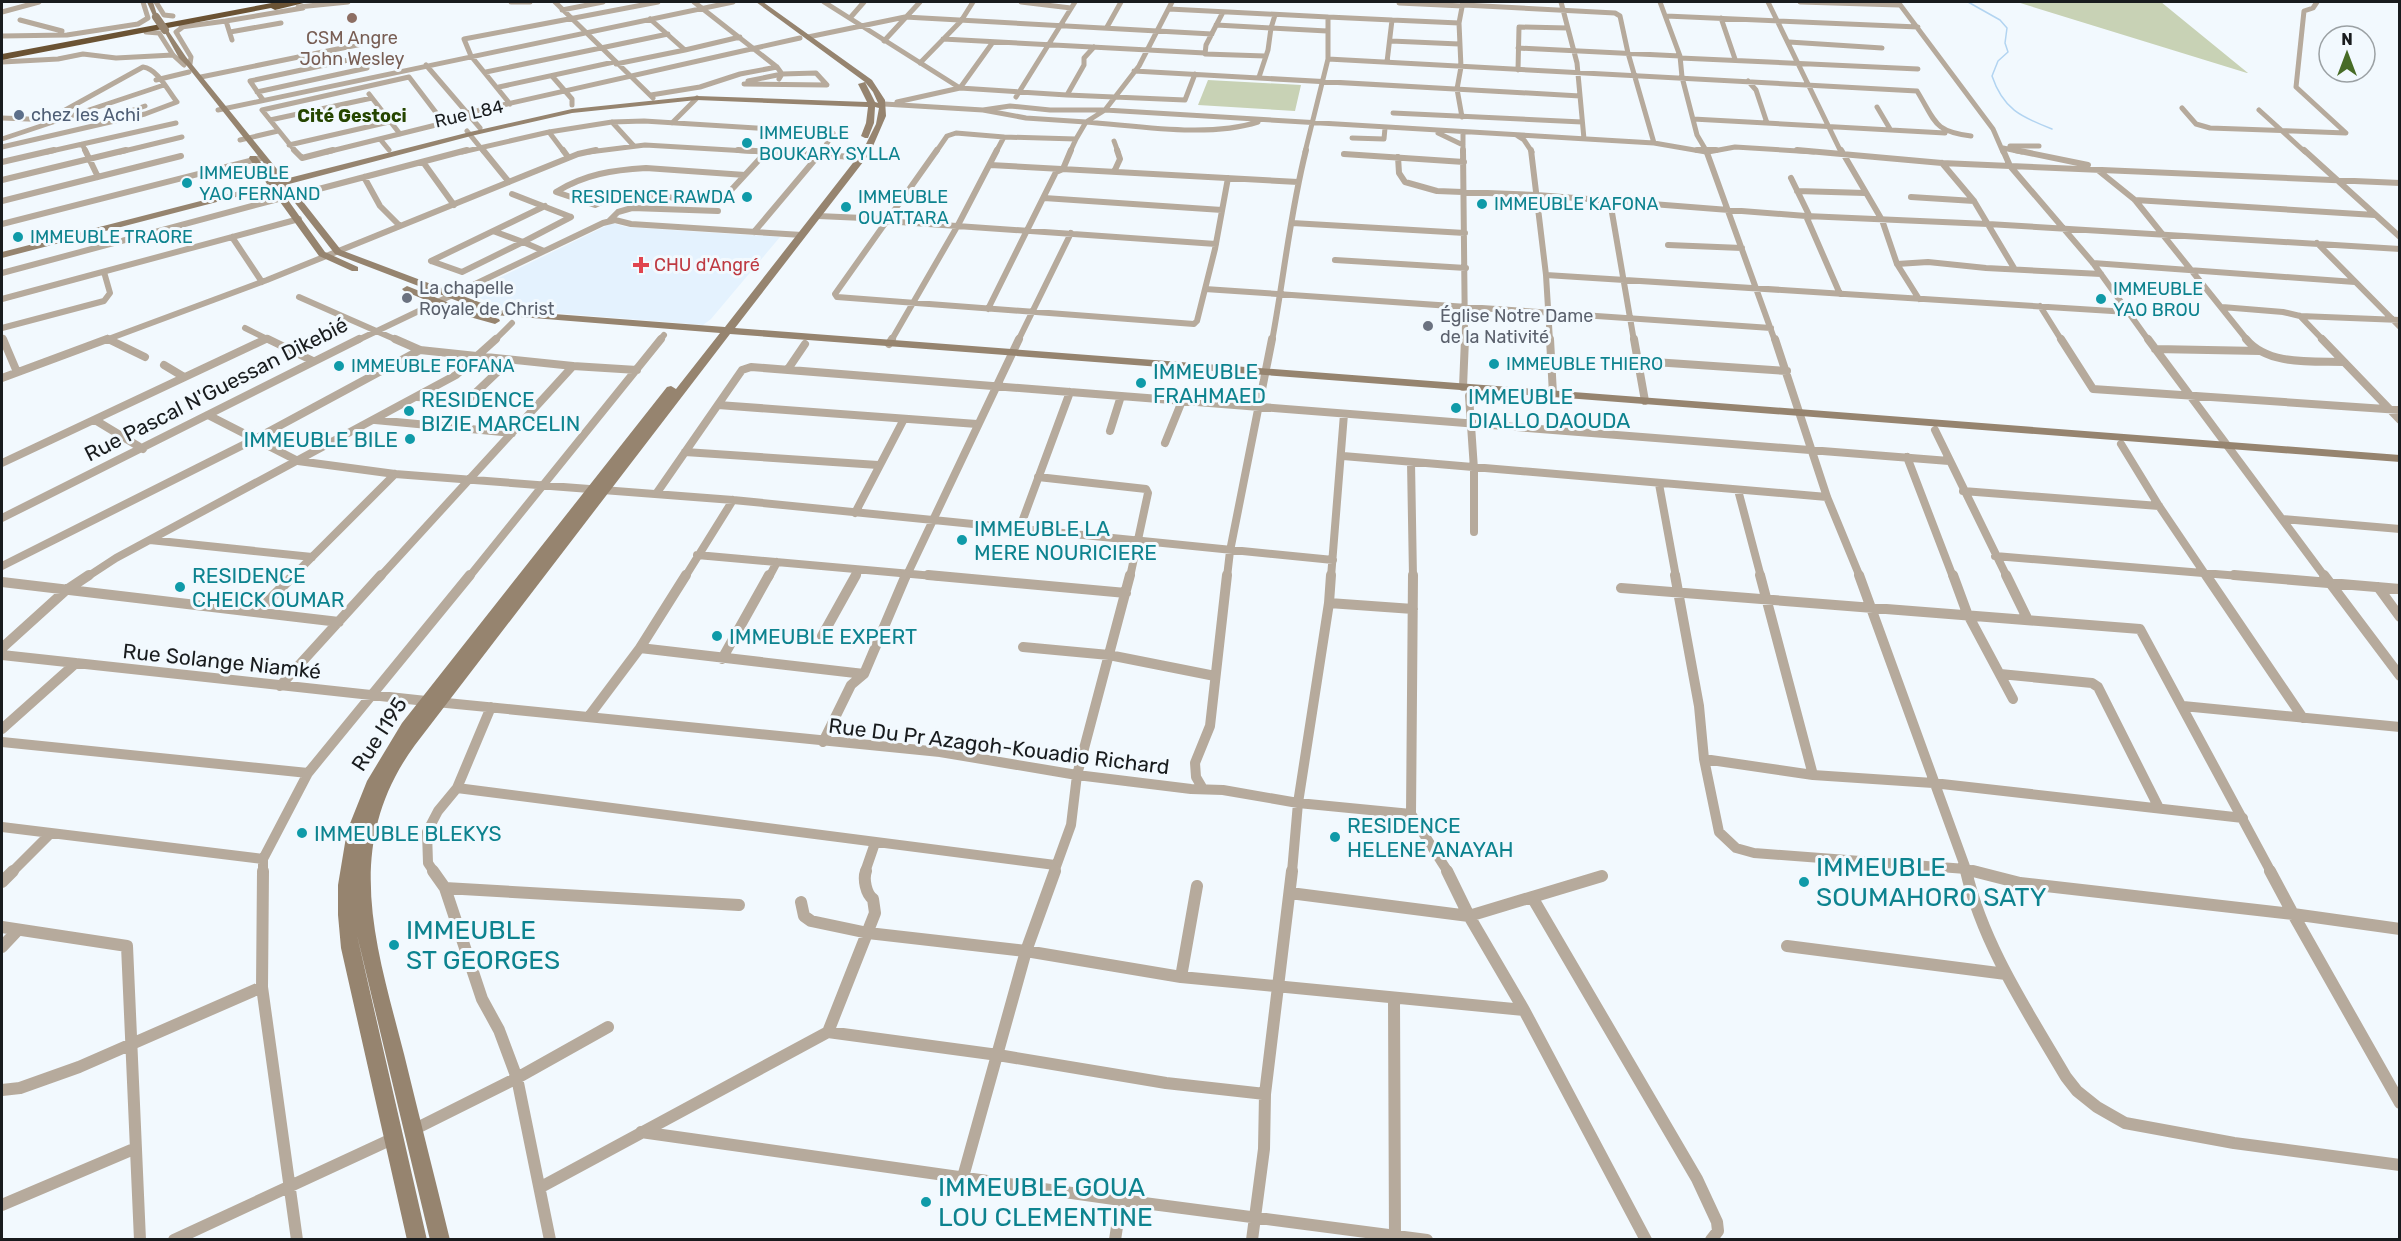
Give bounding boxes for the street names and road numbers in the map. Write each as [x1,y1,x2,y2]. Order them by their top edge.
street label: Rue L84 [432,95,506,133]
street label: Rue Pascal N'Guessan Dikebié [80,312,352,466]
street label: Rue Solange Niamké [122,638,322,684]
street label: Rue I195 [346,692,412,776]
street label: Rue Du Pr Azagoh-Kouadio Richard [827,713,1171,779]

